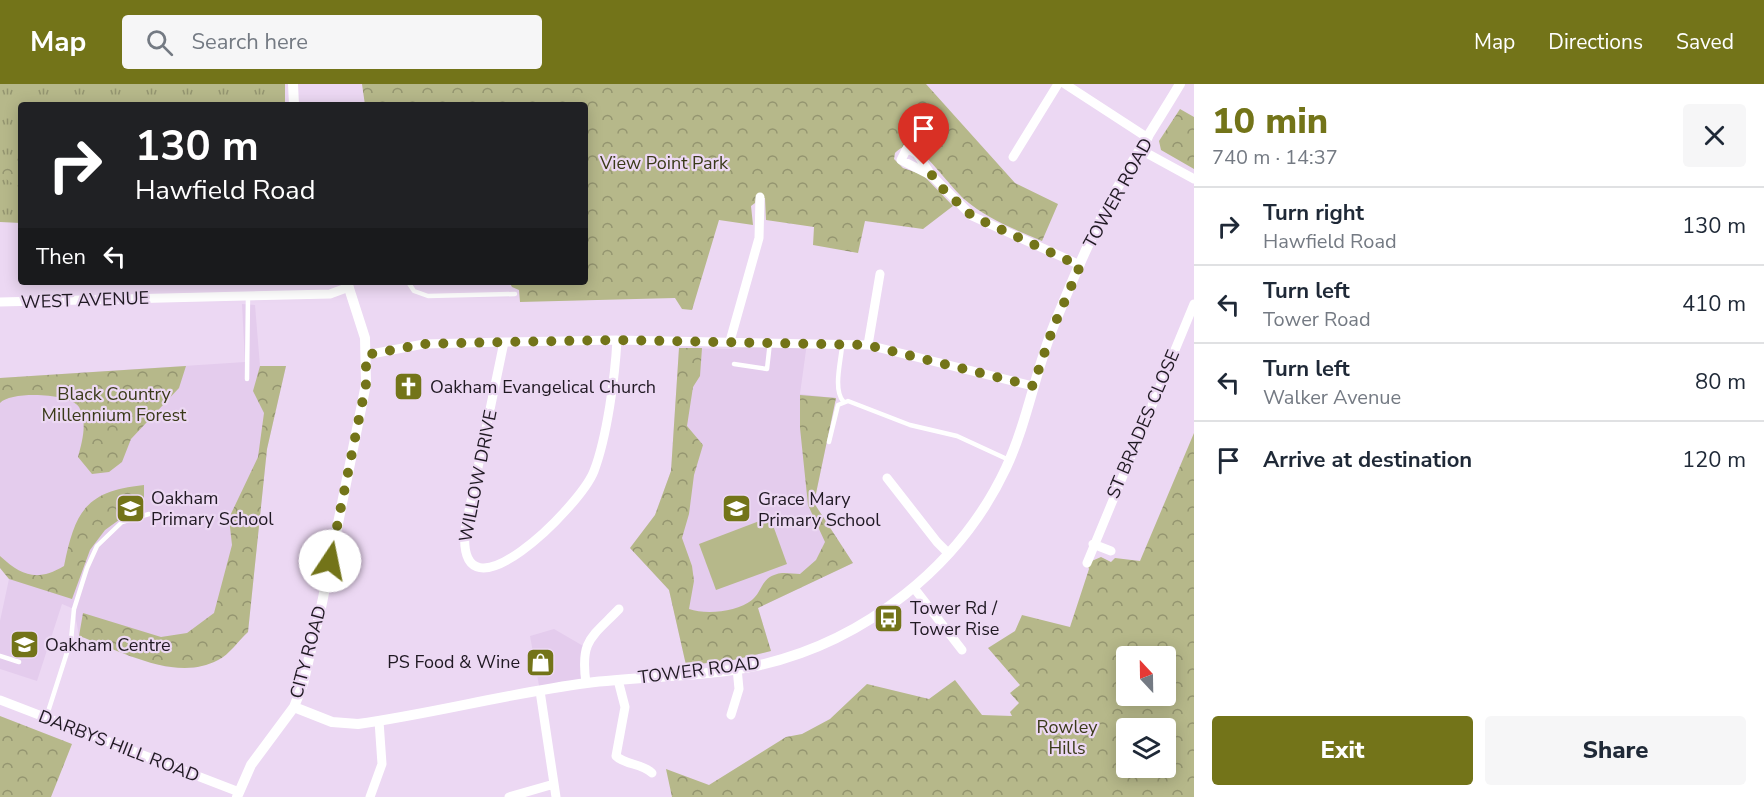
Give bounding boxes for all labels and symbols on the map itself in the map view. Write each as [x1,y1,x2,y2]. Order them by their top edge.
pin [898,103,949,165]
street label: TOWER ROAD [1078,134,1158,252]
park label: View Point Park [599,151,729,175]
street label: WEST AVENUE [20,286,150,314]
street label: ST BRADES CLOSE [1101,346,1185,502]
church icon: Oakham Evangelical Church [393,371,425,403]
place label: Oakham Evangelical Church [430,375,656,399]
park label: Black Country Millennium Forest [42,382,187,427]
street label: WILLOW DRIVE [453,408,503,544]
place label: Oakham Primary School [151,486,274,531]
place label: Grace Mary Primary School [758,487,881,532]
school or university icon: Oakham Primary School [114,492,146,524]
school or university icon: Grace Mary Primary School [721,493,753,525]
position arrow [298,529,362,593]
place label: Tower Rd / Tower Rise [910,596,999,641]
bus stop icon: Tower Rd / Tower Rise [873,602,905,634]
street label: CITY ROAD [284,603,332,701]
school or university icon: Oakham Centre [8,629,40,661]
place label: Oakham Centre [45,633,171,657]
shop icon: PS Food & Wine [525,646,557,678]
north arrow [1116,646,1176,706]
place label: PS Food & Wine [387,650,520,674]
street label: TOWER ROAD [637,651,761,689]
street label: DARBYS HILL ROAD [35,704,203,788]
park label: Rowley Hills [1037,715,1098,760]

